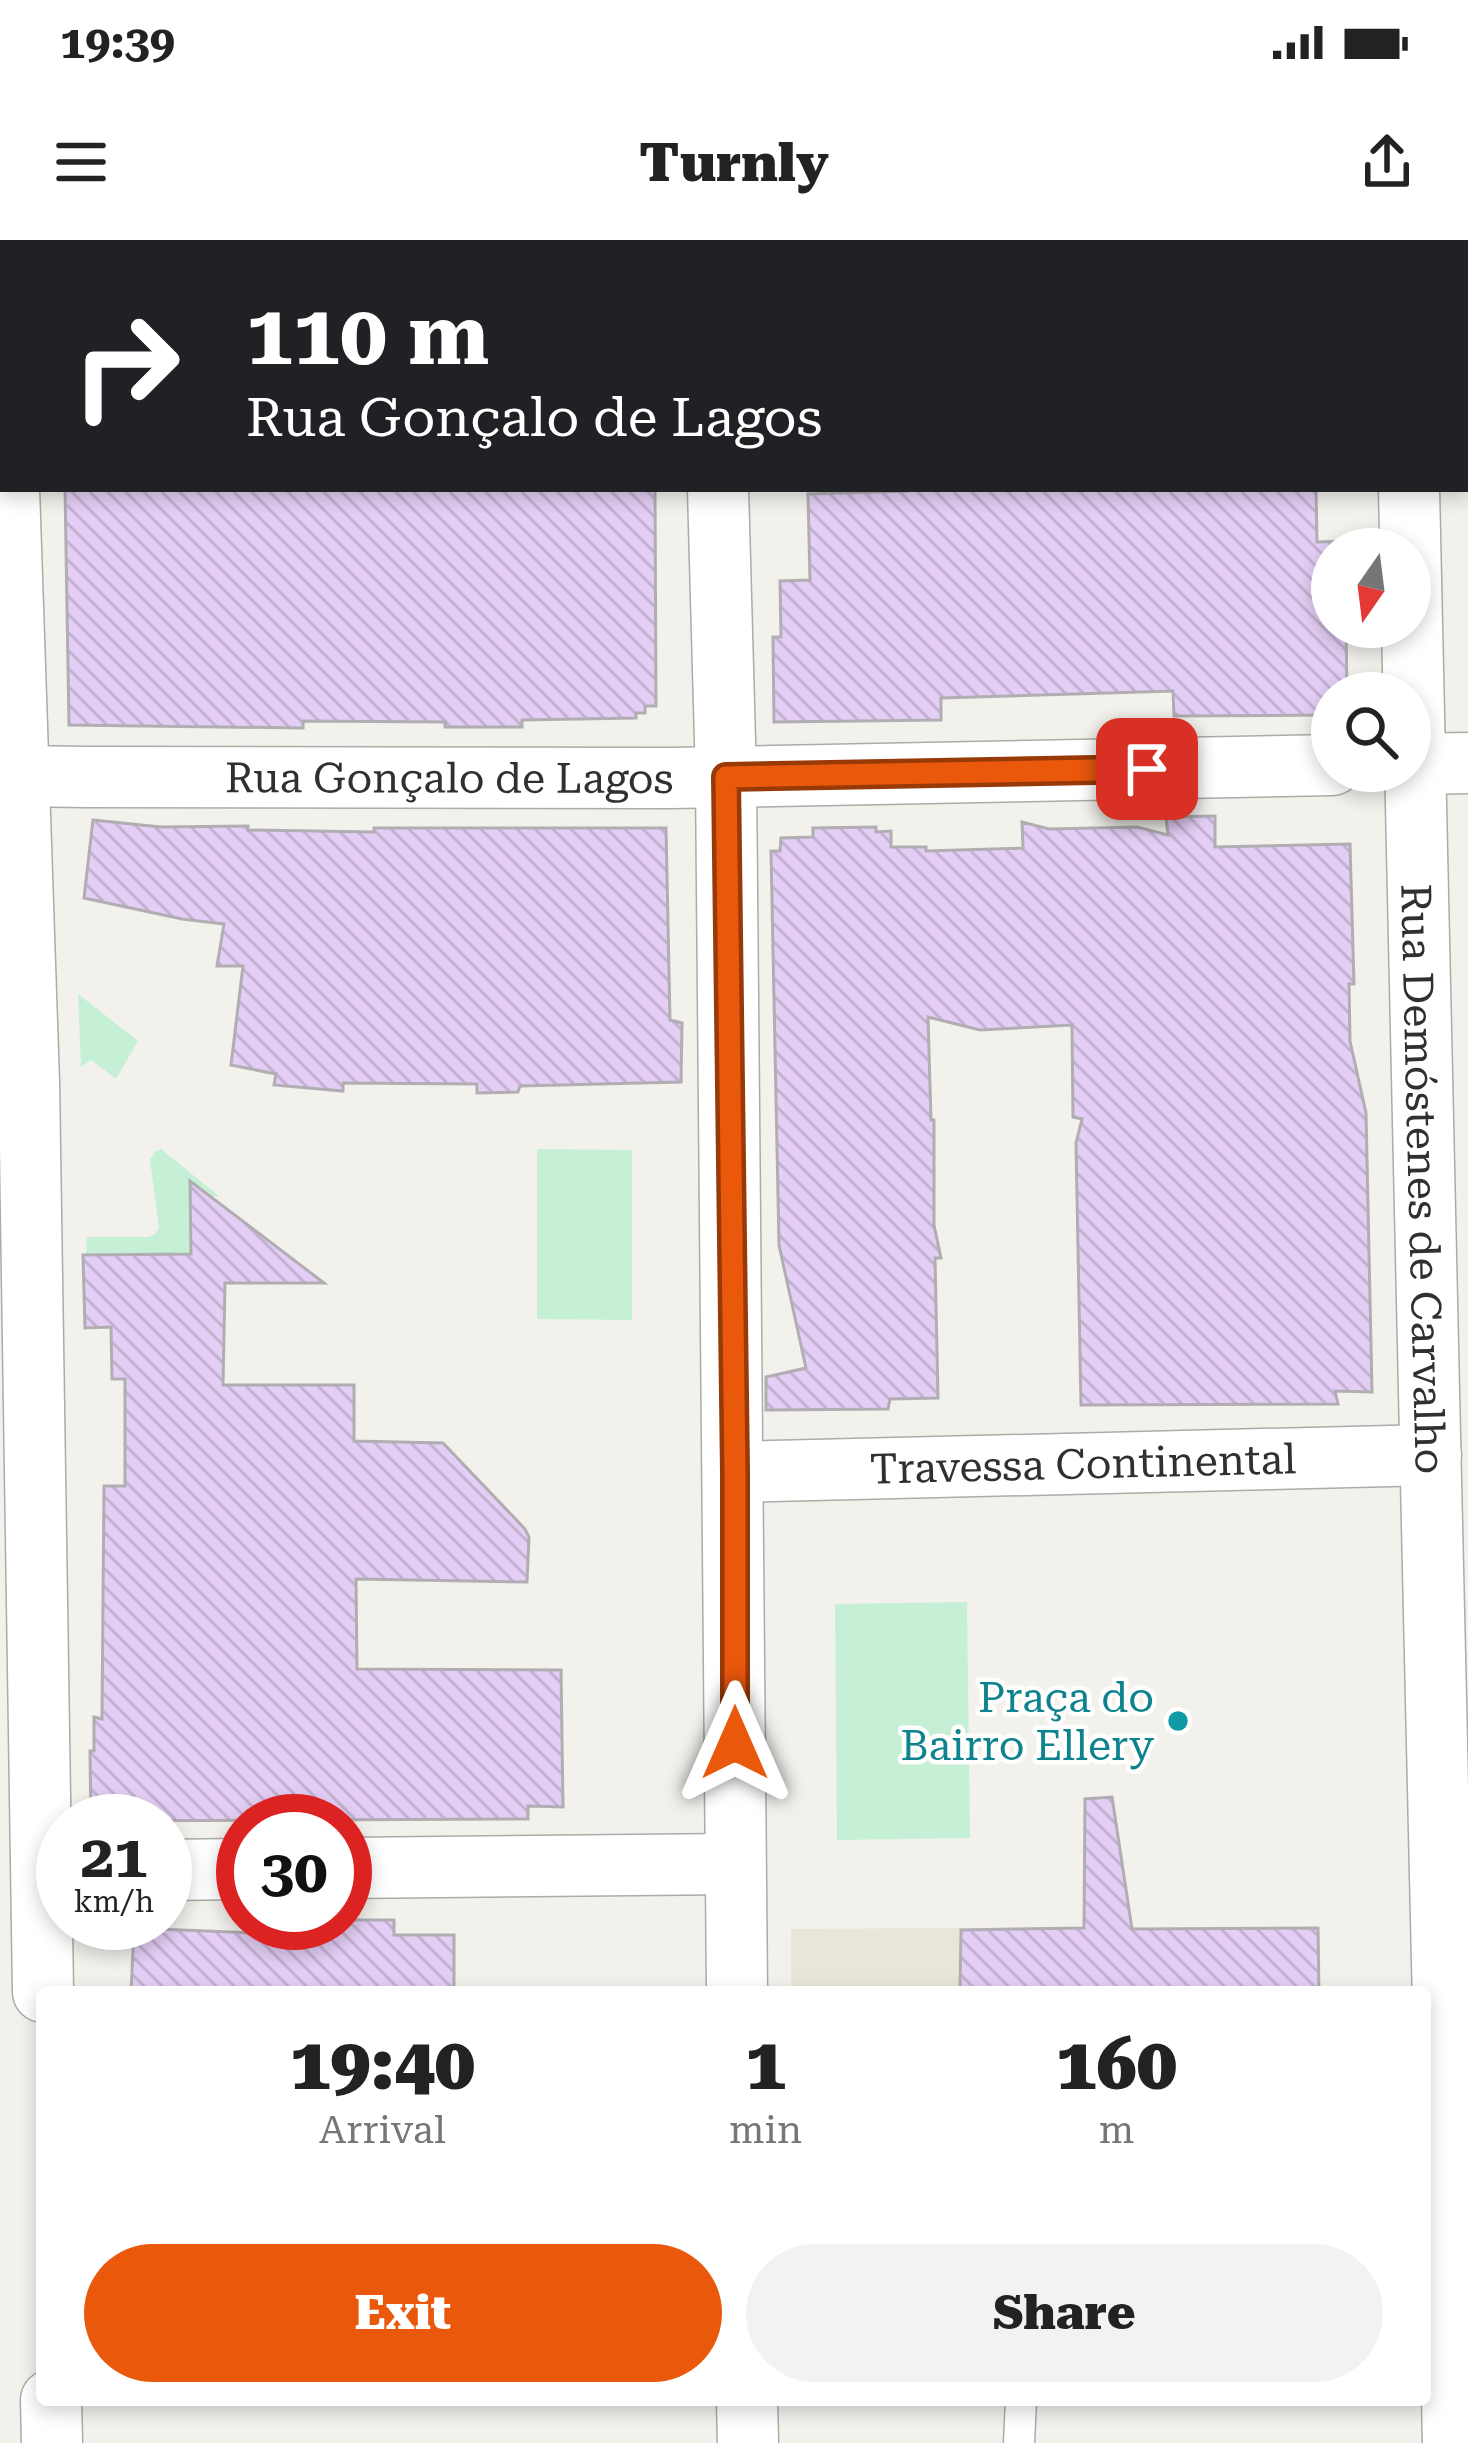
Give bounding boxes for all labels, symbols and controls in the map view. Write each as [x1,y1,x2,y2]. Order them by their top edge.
text: 19:39 [60,16,175,69]
icon: menu [48,129,114,195]
icon: share [1354,129,1420,195]
text: Turnly [639,131,829,194]
text: 110 m [246,286,489,384]
icon: right [48,288,204,444]
text: Rua Gonçalo de Lagos [246,386,822,449]
north arrow [1311,528,1431,648]
map controls [1311,528,1431,792]
button: search [1311,672,1431,792]
pin [1096,718,1198,820]
icon: arrive [1114,736,1180,802]
street label: Rua Gonçalo de Lagos [225,753,674,803]
street label: Rua Demóstenes de Carvalho [1392,883,1455,1475]
street label: Travessa Continental [869,1434,1297,1493]
place label: Praça do Bairro Ellery [901,1673,1154,1770]
position arrow [672,1680,798,1806]
marker: Praça do Bairro Ellery [1165,1708,1191,1734]
speed limit sign: 30 [216,1794,372,1950]
text: 21 [80,1821,148,1892]
text: km/h [74,1884,154,1919]
text: 19:40 [290,2022,475,2107]
text: 1 [745,2022,786,2107]
text: 160 [1056,2022,1177,2107]
text: Arrival [319,2107,446,2153]
text: min [729,2107,802,2153]
text: m [1099,2107,1134,2153]
button: Exit [84,2244,722,2382]
button: Share [746,2244,1383,2382]

